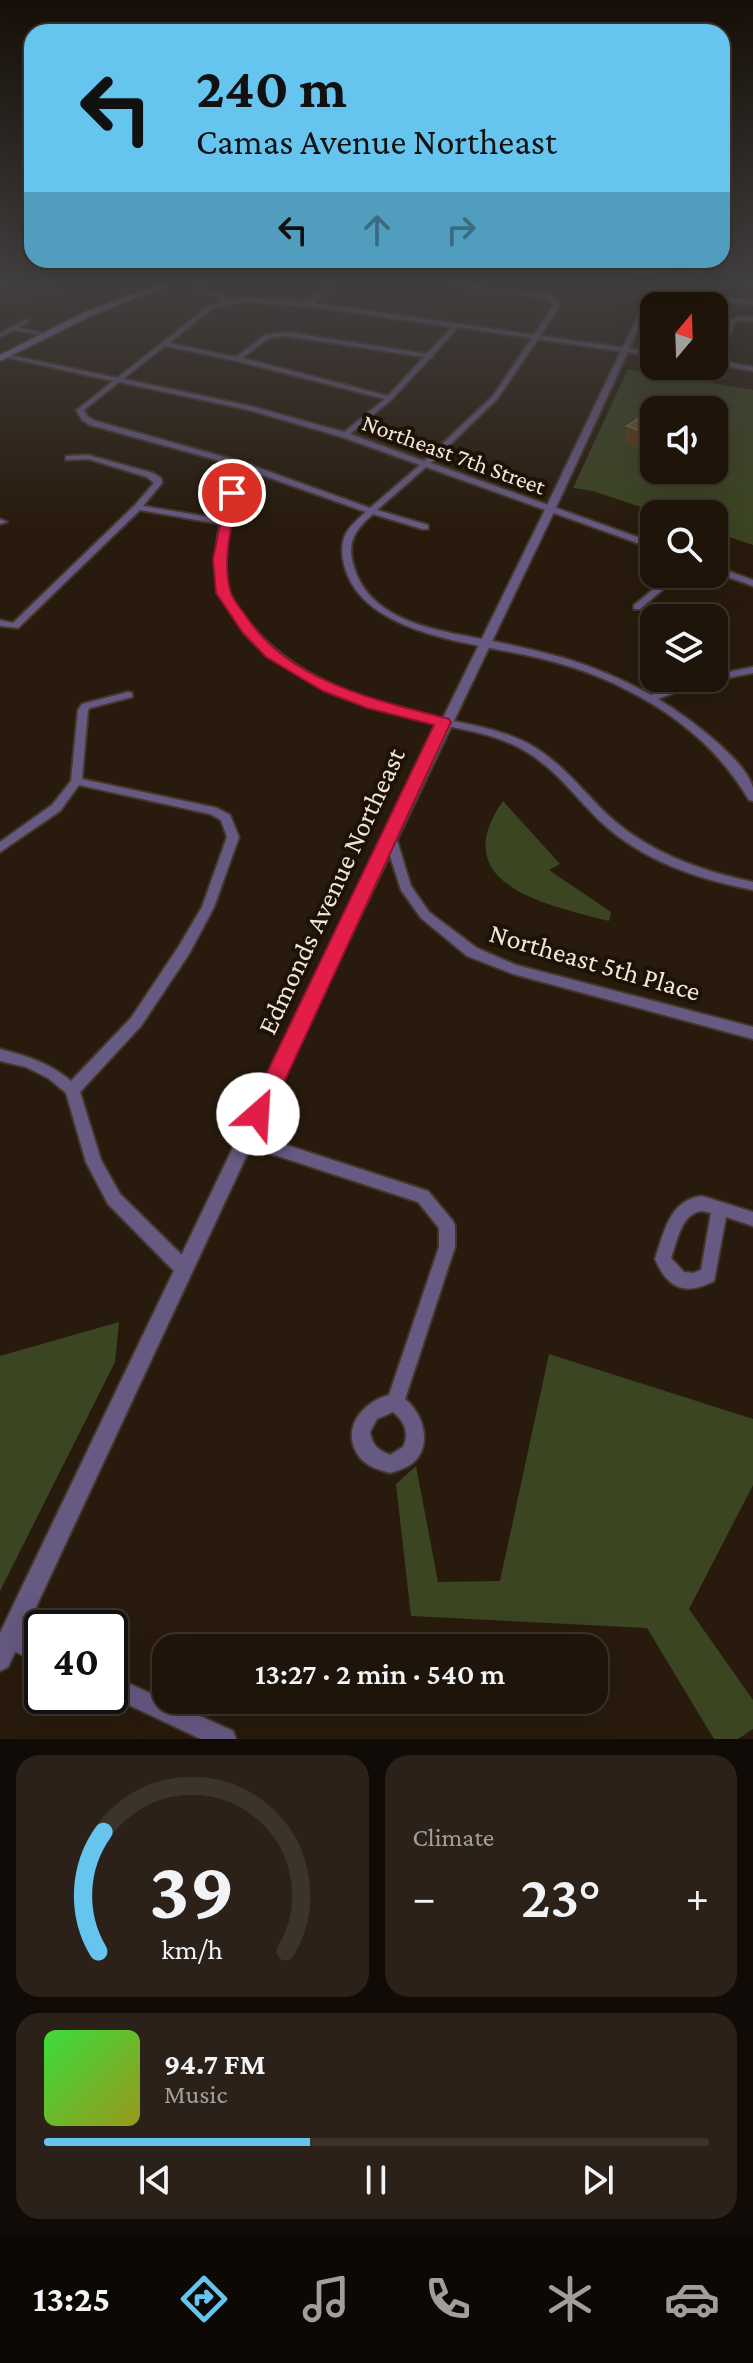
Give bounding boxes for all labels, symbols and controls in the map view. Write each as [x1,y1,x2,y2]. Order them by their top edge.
icon: left [64,56,168,160]
text: 240 m [196,57,347,119]
text: Camas Avenue Northeast [196,122,557,162]
icon: left [271,208,315,252]
icon: ahead [355,208,399,252]
icon: right [439,208,483,252]
north arrow [640,292,728,380]
map controls [640,292,728,692]
button: sound [640,396,728,484]
street label: Northeast 7th Street [359,408,550,500]
pin [198,459,266,527]
icon: arrive [210,471,254,515]
button: search [640,500,728,588]
button: layers [640,604,728,692]
street label: Edmonds Avenue Northeast [251,742,411,1039]
street label: Northeast 5th Place [486,917,704,1007]
position arrow [216,1072,300,1156]
speed limit sign: 40 [24,1610,128,1714]
text: 13:27 · 2 min · 540 m [255,1657,505,1690]
text: Climate [413,1823,494,1852]
text: 39 [149,1843,235,1936]
text: 23° [521,1863,601,1930]
text: − [413,1873,436,1921]
text: + [686,1873,709,1921]
text: km/h [161,1933,223,1965]
text: 94.7 FM [164,2047,266,2080]
text: Music [164,2080,227,2109]
icon: previous [133,2158,177,2202]
icon: pause [354,2158,398,2202]
icon: next [576,2158,620,2202]
icon: directions [176,2271,232,2327]
icon: music [298,2271,354,2327]
icon: phone [420,2271,476,2327]
icon: climate [542,2271,598,2327]
icon: car [664,2271,720,2327]
text: 13:25 [33,2279,110,2319]

